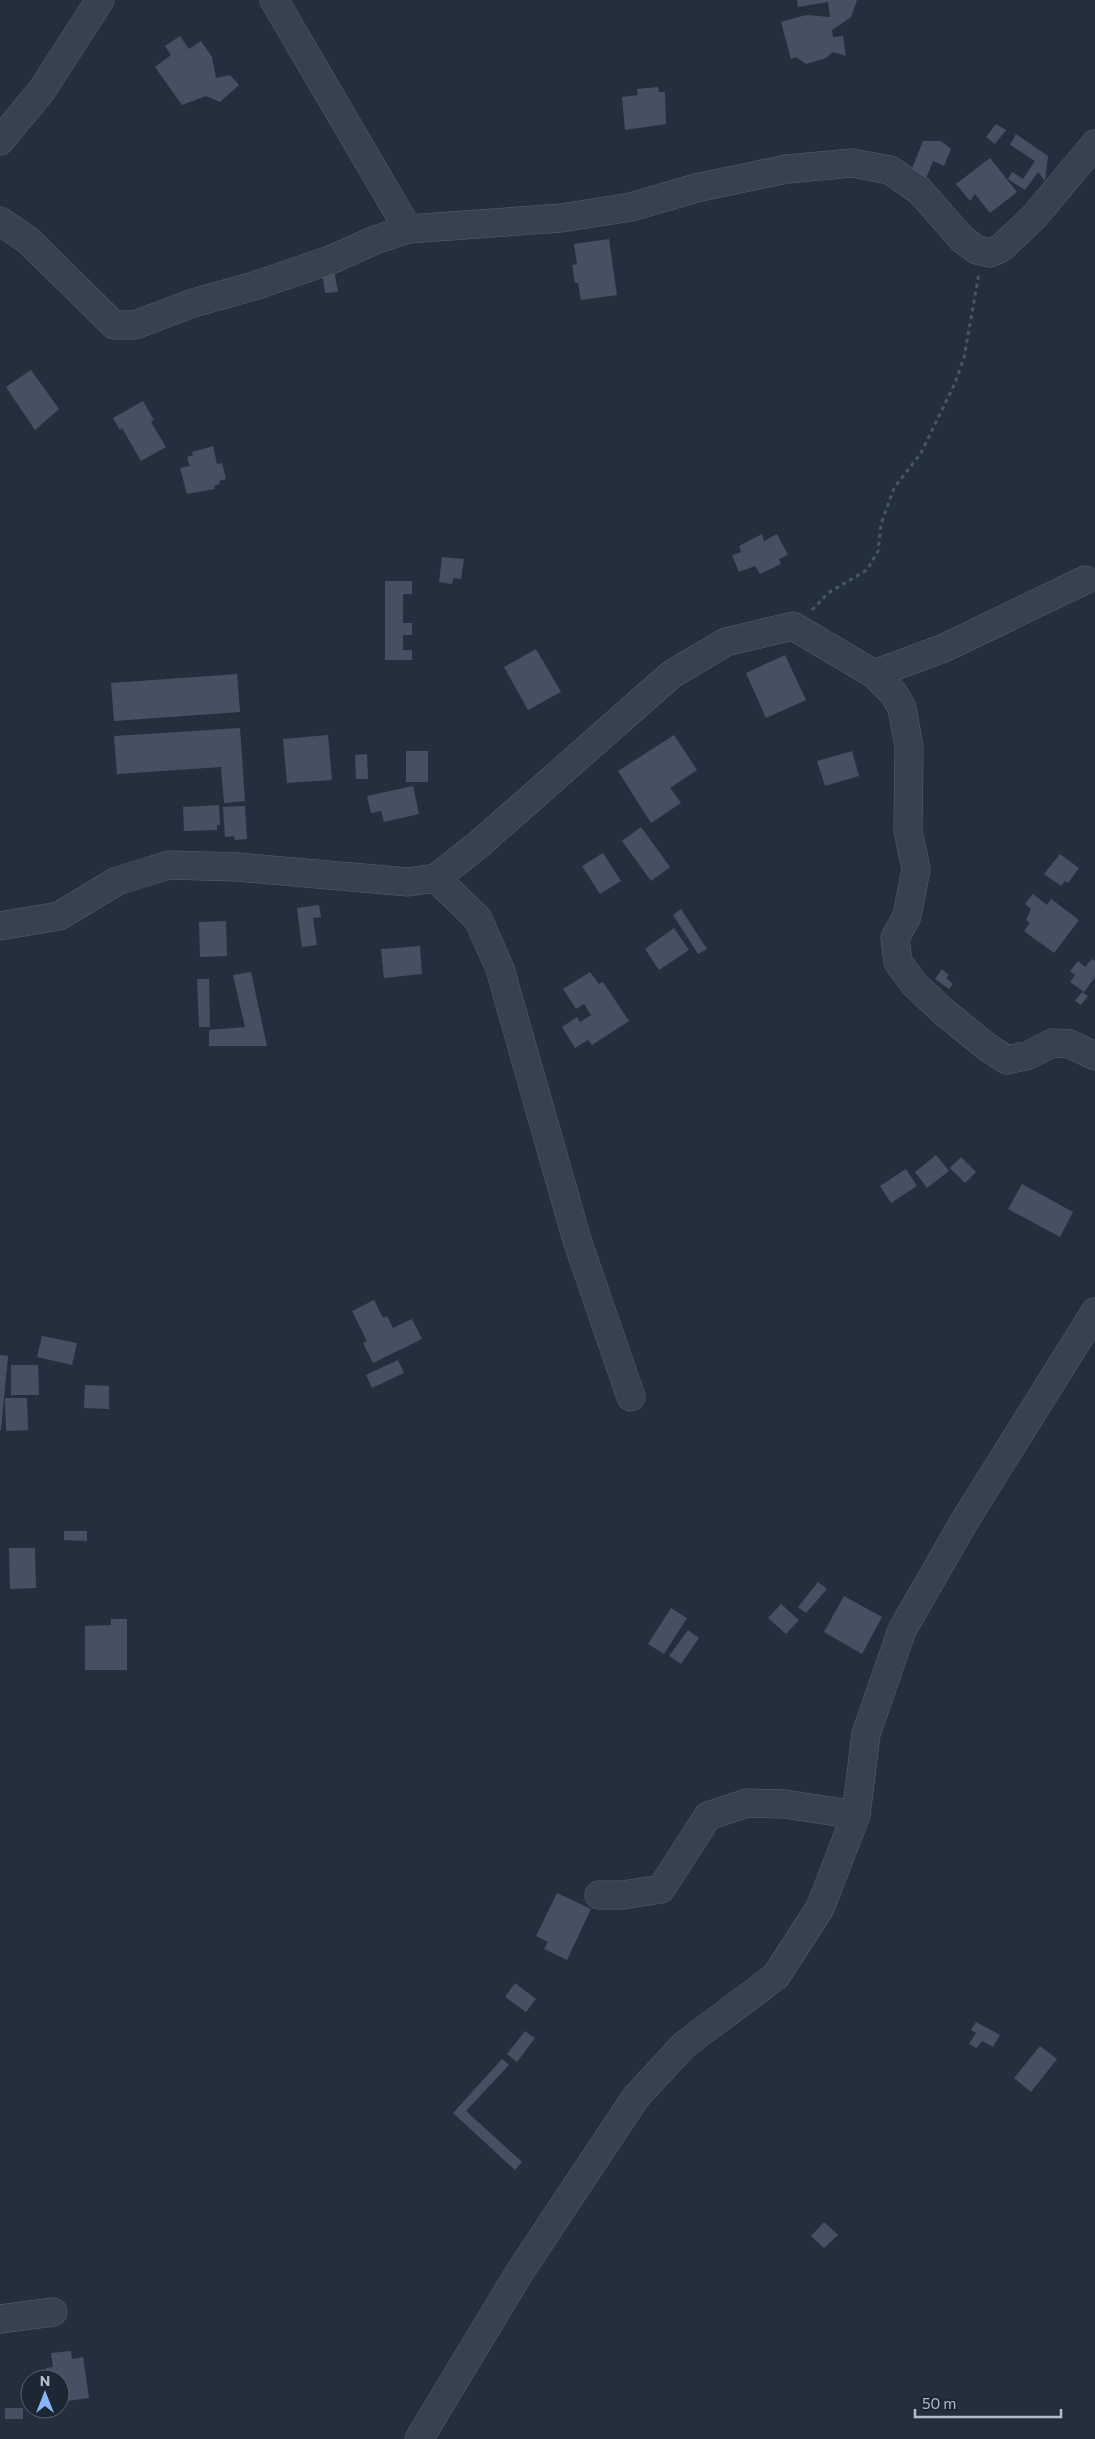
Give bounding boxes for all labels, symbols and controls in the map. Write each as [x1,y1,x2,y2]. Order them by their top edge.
north arrow [20,2369,70,2419]
text: N [40,2372,50,2389]
scale bar [915,2386,1061,2418]
text: 50 m [922,2394,956,2412]

